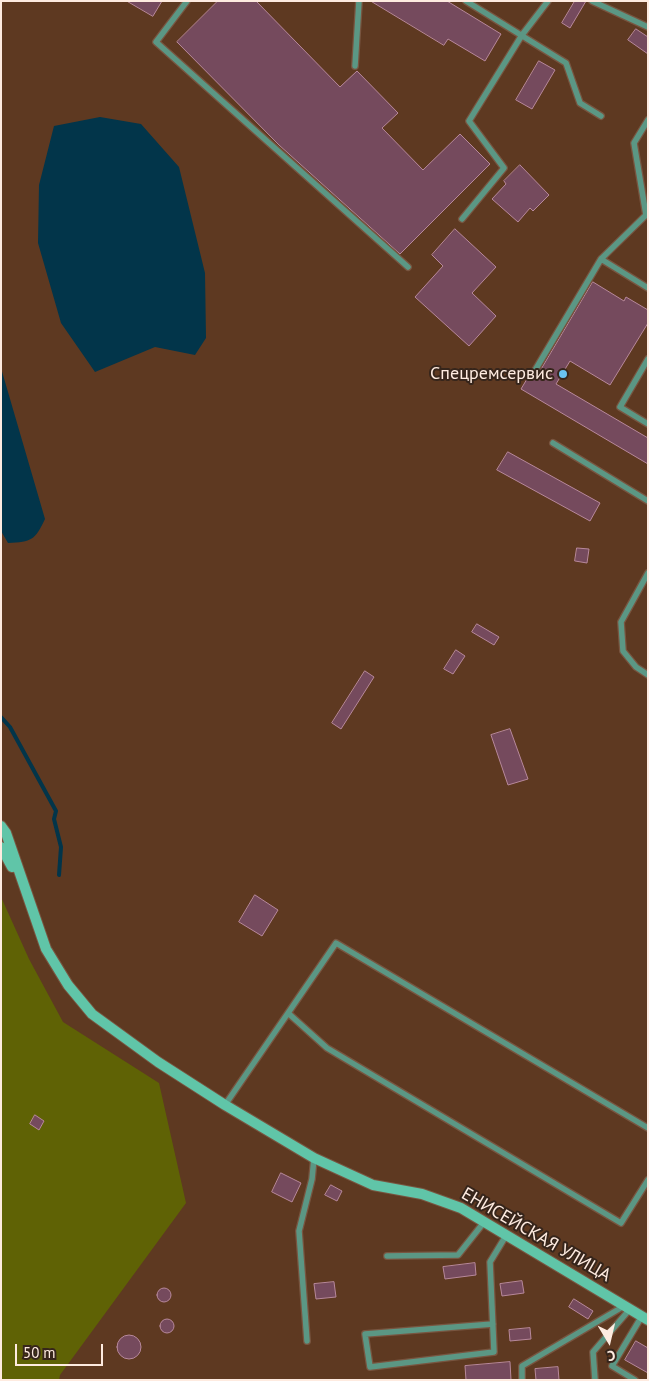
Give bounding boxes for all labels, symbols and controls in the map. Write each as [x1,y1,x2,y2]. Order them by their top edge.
place label: Спецремсервис [430,363,553,385]
marker: Спецремсервис [557,368,569,380]
street label: ЕНИСЕЙСКАЯ УЛИЦА [457,1183,615,1287]
north arrow [584,1316,634,1366]
scale bar [18,1334,105,1366]
text: 50 m [23,1343,56,1362]
text: С [606,1346,617,1365]

